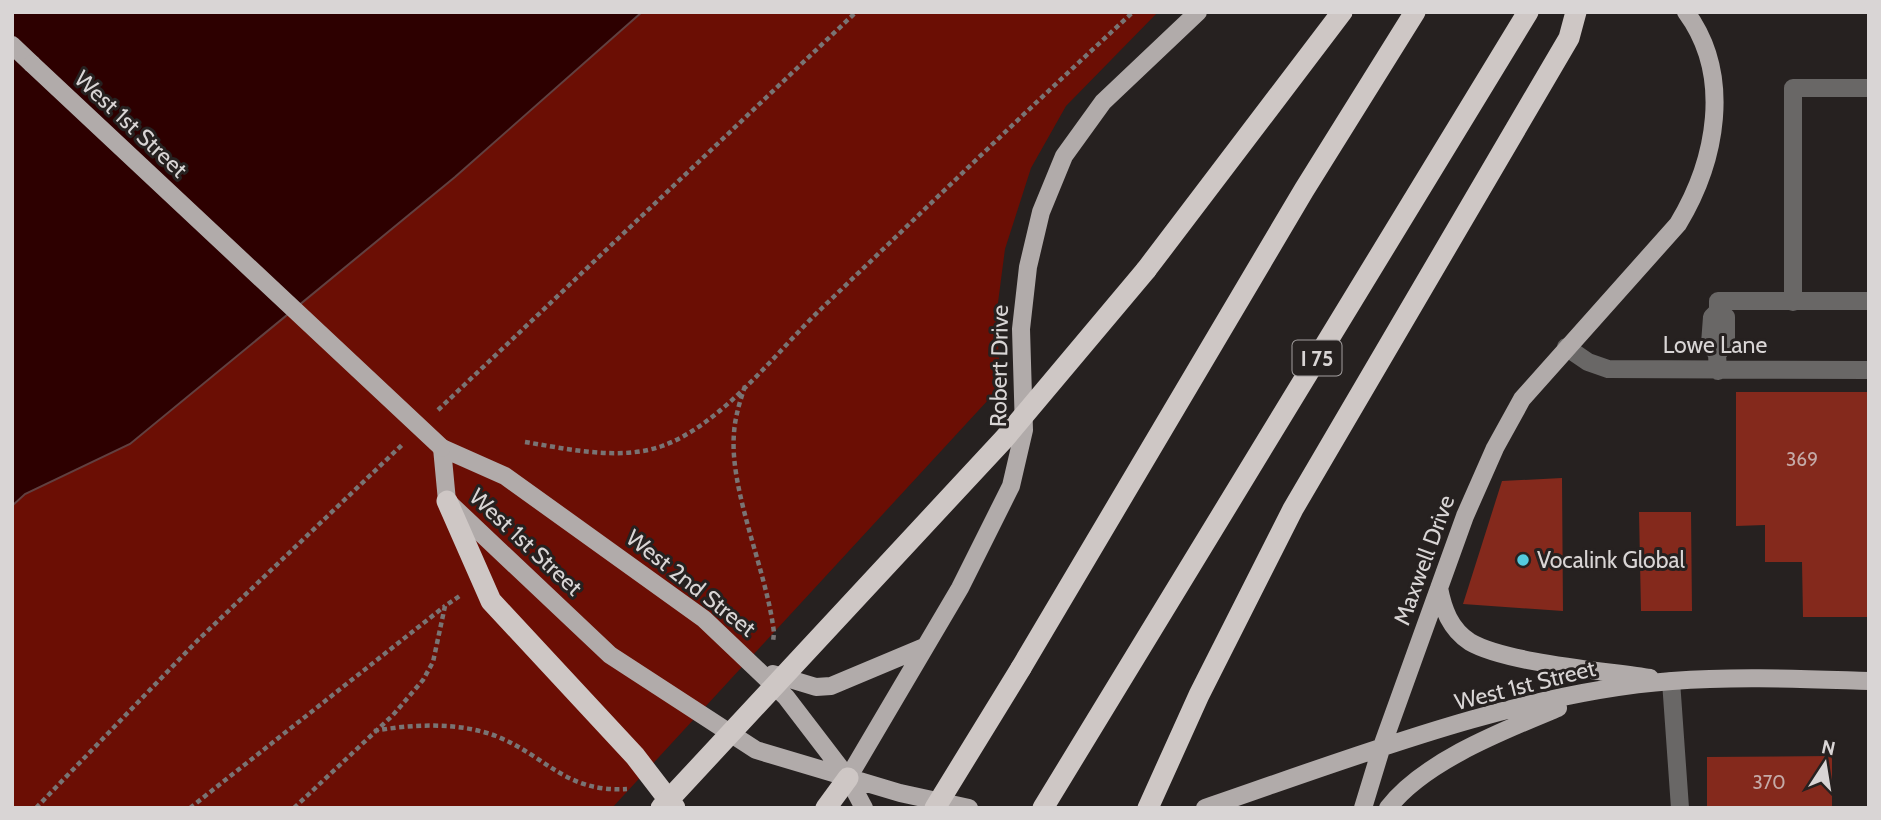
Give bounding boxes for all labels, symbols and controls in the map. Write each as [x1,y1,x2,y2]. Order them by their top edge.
street label: West 1st Street [69,65,193,184]
street label: Robert Drive [984,304,1014,427]
street label: Lowe Lane [1663,331,1767,359]
road number: I 75 [1292,340,1342,376]
house number: 369 [1786,448,1818,471]
street label: West 1st Street [464,483,588,602]
street label: Maxwell Drive [1388,491,1461,629]
street label: West 2nd Street [621,524,762,643]
place label: Vocalink Global [1537,546,1686,574]
marker: Vocalink Global [1515,552,1531,568]
street label: West 1st Street [1452,654,1599,716]
north arrow [1790,729,1860,799]
text: N [1819,735,1837,761]
house number: 370 [1753,771,1785,794]

